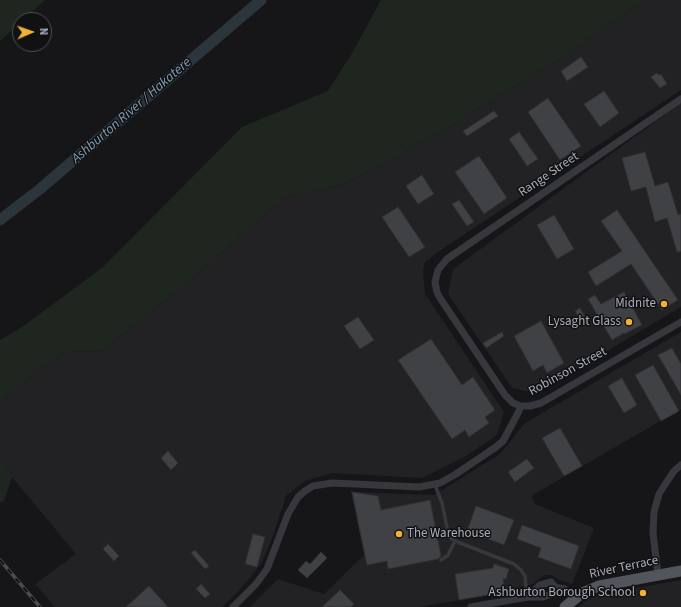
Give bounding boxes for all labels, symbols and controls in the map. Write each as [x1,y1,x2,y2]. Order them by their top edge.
north arrow [12,12,52,52]
text: N [36,28,51,36]
water label: Ashburton River / Hakatere [69,54,195,168]
street label: Range Street [516,149,582,201]
place label: Midnite [615,296,656,312]
marker: Midnite [659,299,669,309]
place label: Lysaght Glass [548,314,621,330]
marker: Lysaght Glass [624,317,634,327]
street label: Robinson Street [526,344,610,400]
place label: The Warehouse [407,526,491,542]
marker: The Warehouse [394,529,404,539]
street label: River Terrace [588,553,660,583]
place label: Ashburton Borough School [489,585,635,601]
marker: Ashburton Borough School [638,588,648,598]

